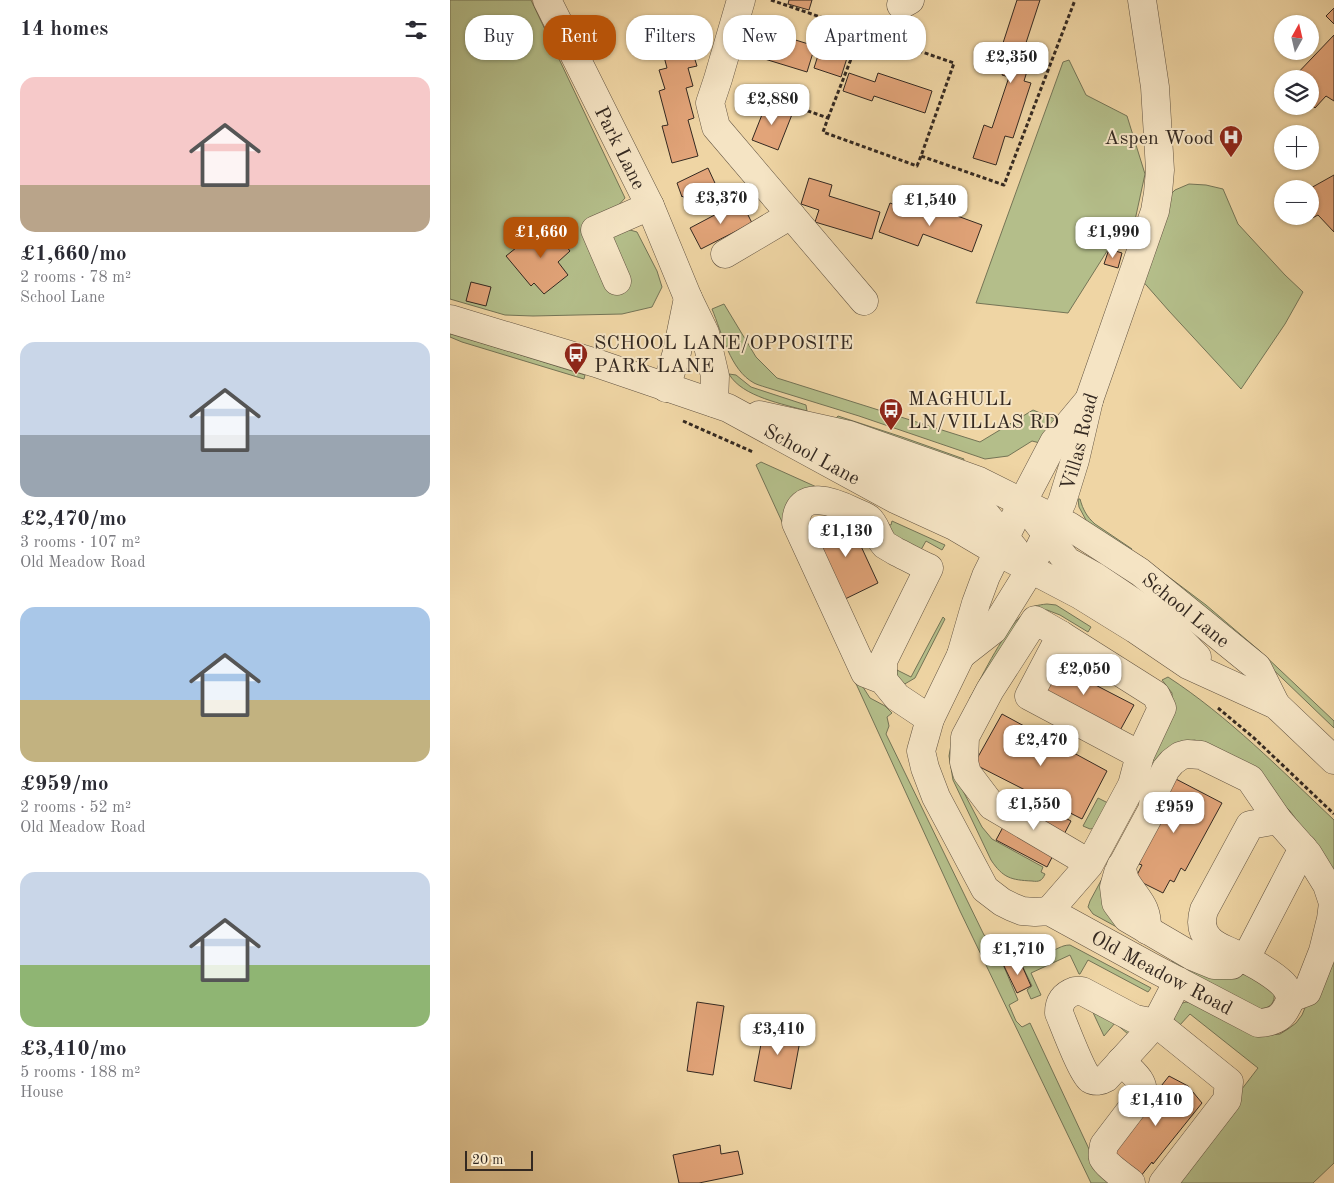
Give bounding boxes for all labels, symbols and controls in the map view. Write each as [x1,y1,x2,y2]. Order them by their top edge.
chip: Buy [465,15,533,60]
chip: Rent [543,15,616,60]
chip: Filters [626,15,713,60]
chip: New [723,15,796,60]
chip: Apartment [806,15,926,60]
north arrow [1274,15,1319,60]
map controls [1274,15,1319,225]
icon: filters [402,16,430,44]
text: 14 homes [20,19,108,40]
pin: £2,350 [970,42,1052,84]
text: £2,350 [984,50,1038,66]
button: layers [1274,70,1319,115]
pin: £2,880 [731,84,813,126]
text: £2,880 [745,92,799,108]
street label: Park Lane [590,104,648,193]
icon: home [180,110,270,200]
hospital icon: Aspen Wood [1218,124,1244,158]
button: + [1274,125,1319,170]
place label: Aspen Wood [1104,129,1214,149]
button: − [1274,180,1319,225]
pin: £3,370 [680,182,762,225]
pin: £1,540 [889,184,971,227]
text: £3,370 [694,191,748,207]
text: £1,540 [903,193,957,209]
pin: £1,660 [500,216,582,259]
pin: £1,990 [1072,216,1154,259]
text: £1,660 [514,225,568,241]
text: £1,990 [1086,225,1140,241]
text: £1,660/mo [20,244,127,265]
text: 2 rooms · 78 m² [20,270,131,286]
text: School Lane [20,290,105,306]
place label: SCHOOL LANE/OPPOSITE PARK LANE [594,334,853,377]
bus stop icon: SCHOOL LANE/OPPOSITE PARK LANE [563,341,589,375]
icon: home [180,375,270,465]
place label: MAGHULL LN/VILLAS RD [908,390,1059,433]
street label: Villas Road [1058,391,1103,493]
bus stop icon: MAGHULL LN/VILLAS RD [878,397,904,431]
street label: School Lane [760,422,863,490]
text: £2,470/mo [20,509,127,530]
pin: £1,130 [805,516,887,558]
text: £1,130 [819,524,873,540]
text: 3 rooms · 107 m² [20,535,140,551]
text: Old Meadow Road [20,555,146,571]
street label: School Lane [1138,570,1233,652]
icon: home [180,640,270,730]
pin: £2,050 [1043,654,1125,696]
text: £2,050 [1057,662,1111,678]
pin: £2,470 [1000,724,1082,767]
text: £2,470 [1014,733,1068,749]
text: £959/mo [20,774,109,795]
pin: £1,550 [993,788,1075,831]
pin: £959 [1144,792,1204,834]
text: £1,550 [1007,797,1061,813]
text: 2 rooms · 52 m² [20,800,131,816]
text: £959 [1154,800,1194,816]
text: Old Meadow Road [20,820,146,836]
icon: home [180,905,270,995]
street label: Old Meadow Road [1087,928,1235,1020]
pin: £1,710 [977,934,1059,976]
text: £1,710 [991,942,1045,958]
pin: £3,410 [737,1014,819,1056]
text: £3,410 [751,1022,805,1038]
text: £3,410/mo [20,1039,127,1060]
text: 5 rooms · 188 m² [20,1065,140,1081]
pin: £1,410 [1115,1084,1197,1127]
text: House [20,1085,63,1101]
text: £1,410 [1129,1093,1183,1109]
scale bar [465,1148,532,1171]
text: 20 m [472,1153,503,1167]

